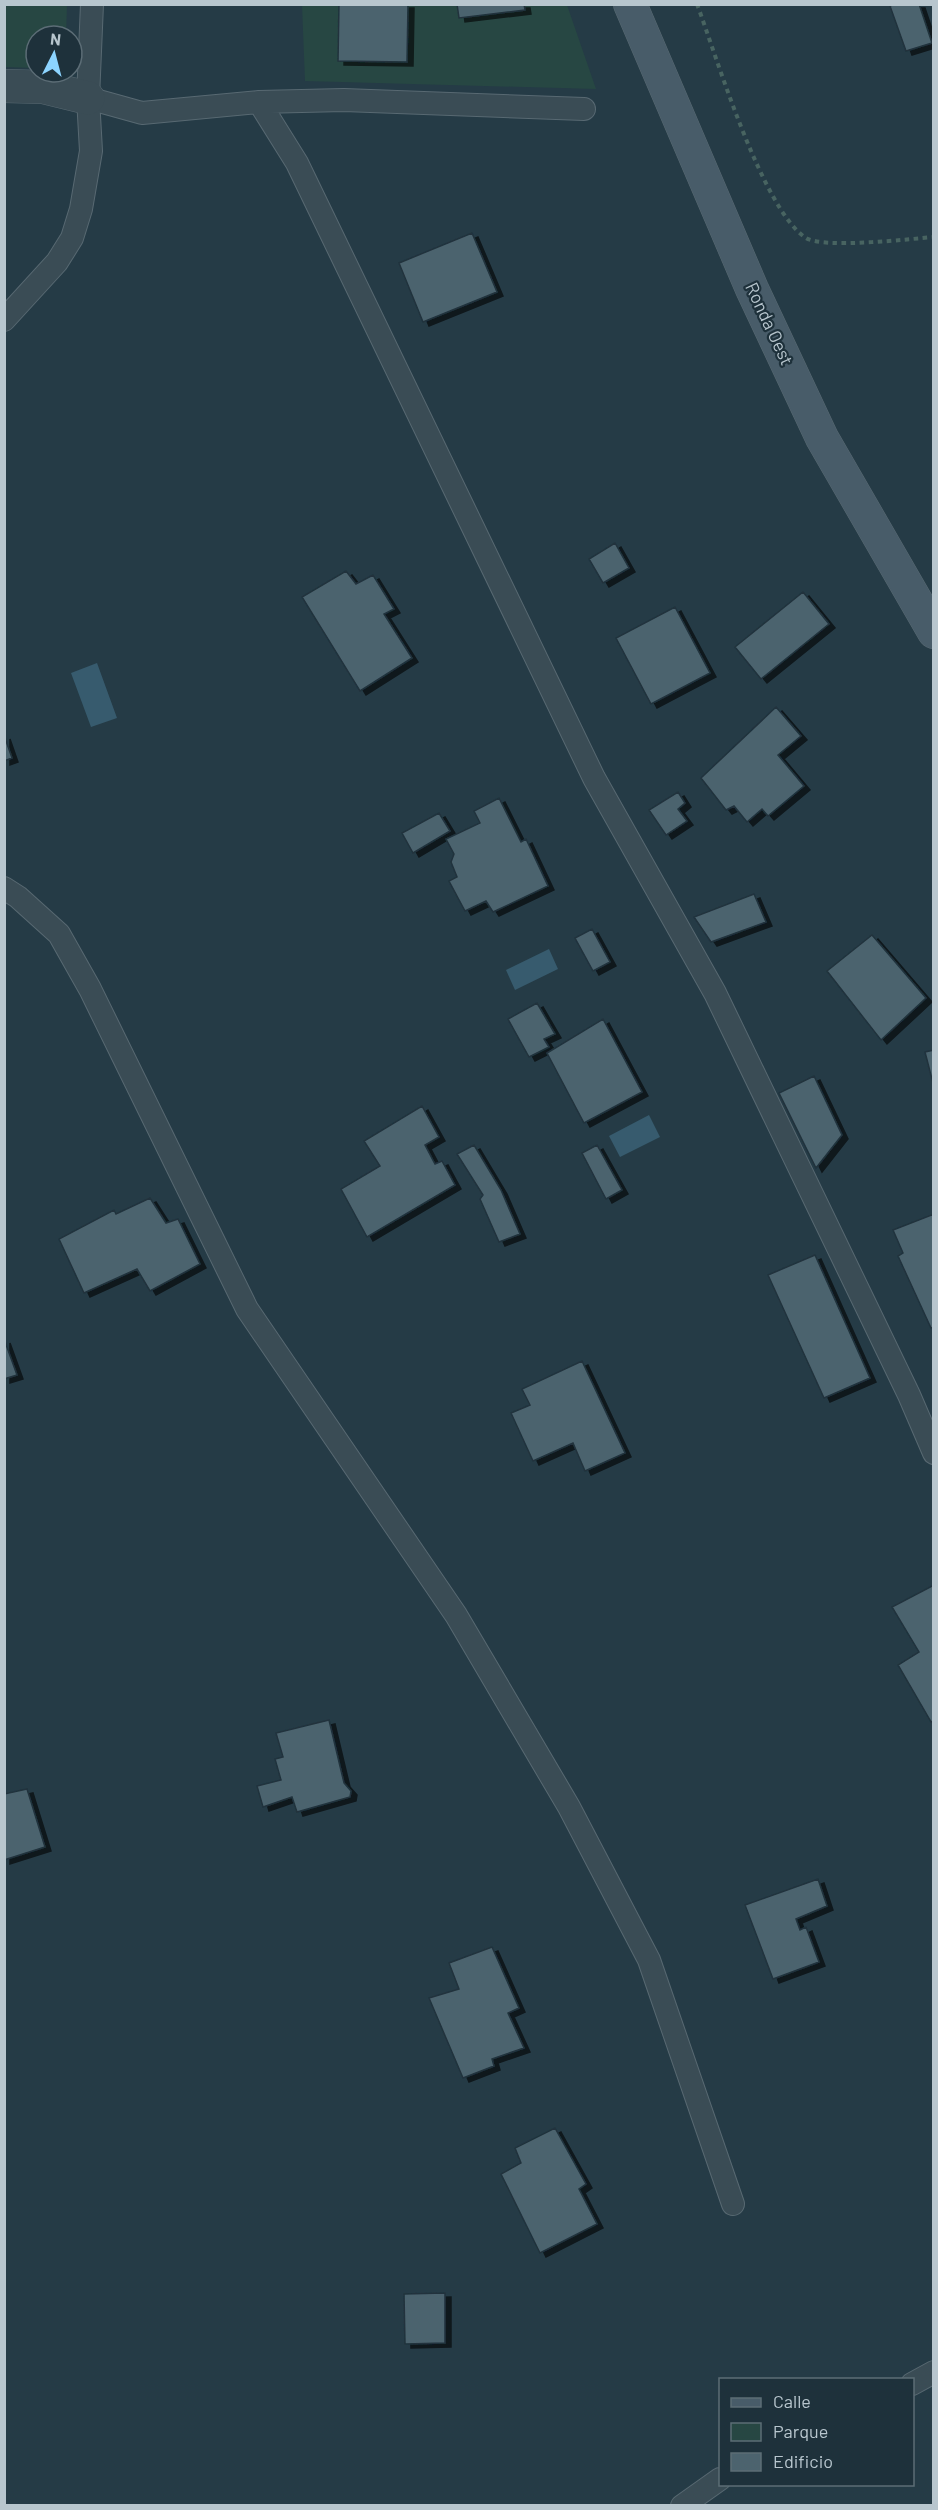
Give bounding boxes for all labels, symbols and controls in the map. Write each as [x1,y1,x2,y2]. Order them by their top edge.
north arrow [24,24,84,84]
text: N [49,29,62,49]
street label: Ronda Oest [741,279,799,368]
legend [719,2378,914,2486]
text: Calle [773,2390,811,2412]
text: Parque [773,2420,828,2442]
text: Edificio [773,2450,833,2472]

